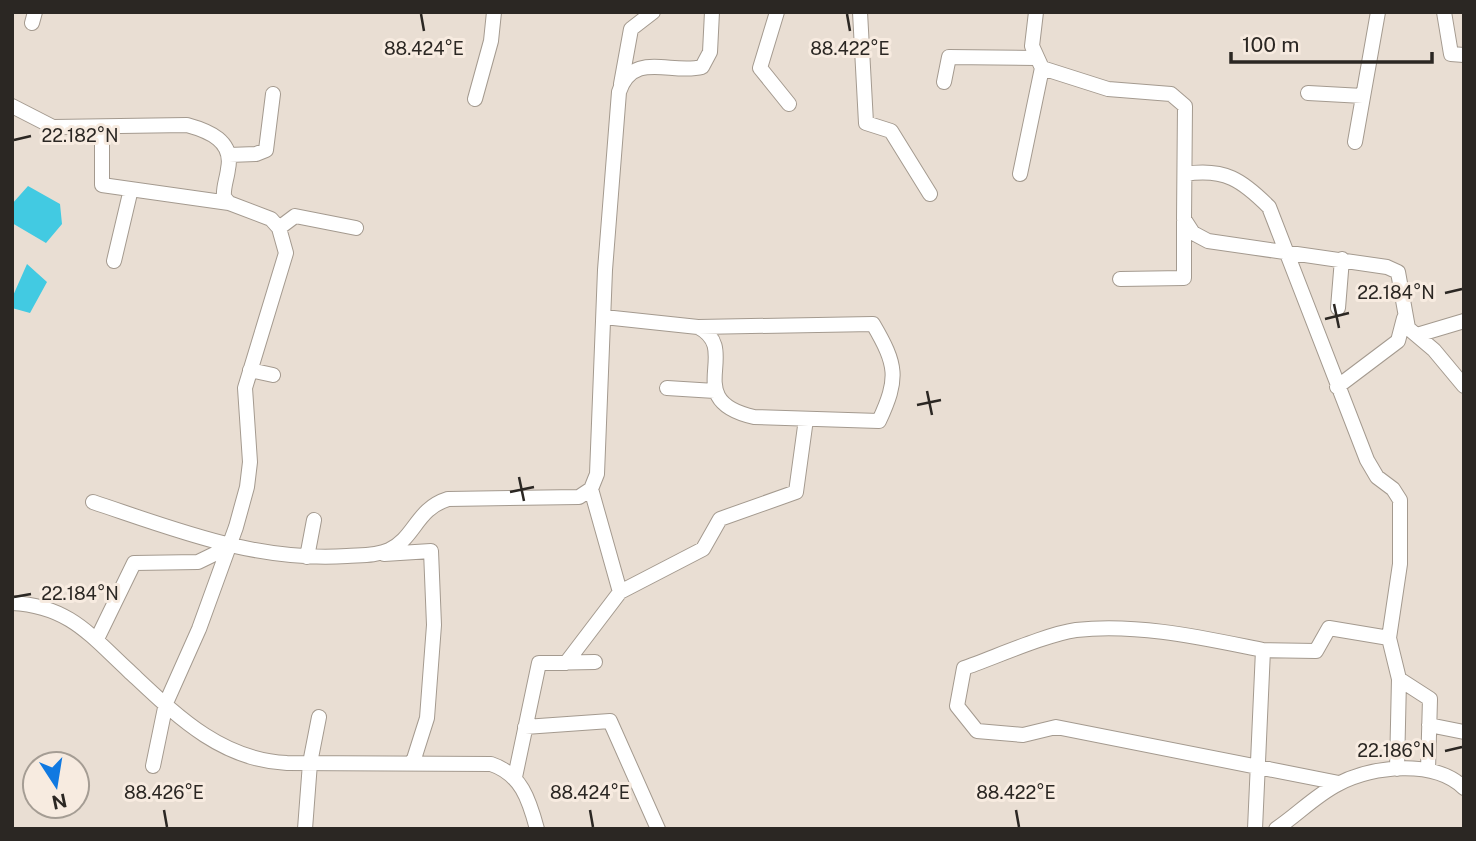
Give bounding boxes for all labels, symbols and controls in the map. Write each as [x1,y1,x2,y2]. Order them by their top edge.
scale bar [1231,21,1432,65]
text: 100 m [1242,32,1299,57]
text: 88.424°E [384,38,464,59]
text: 88.422°E [810,38,890,59]
text: 22.182°N [41,125,119,146]
text: 22.184°N [1357,282,1435,303]
text: 22.184°N [41,583,119,604]
text: 22.186°N [1357,740,1435,761]
north arrow [21,750,91,820]
text: 88.426°E [124,782,204,803]
text: 88.424°E [550,782,630,803]
text: 88.422°E [976,782,1056,803]
text: N [50,789,69,814]

